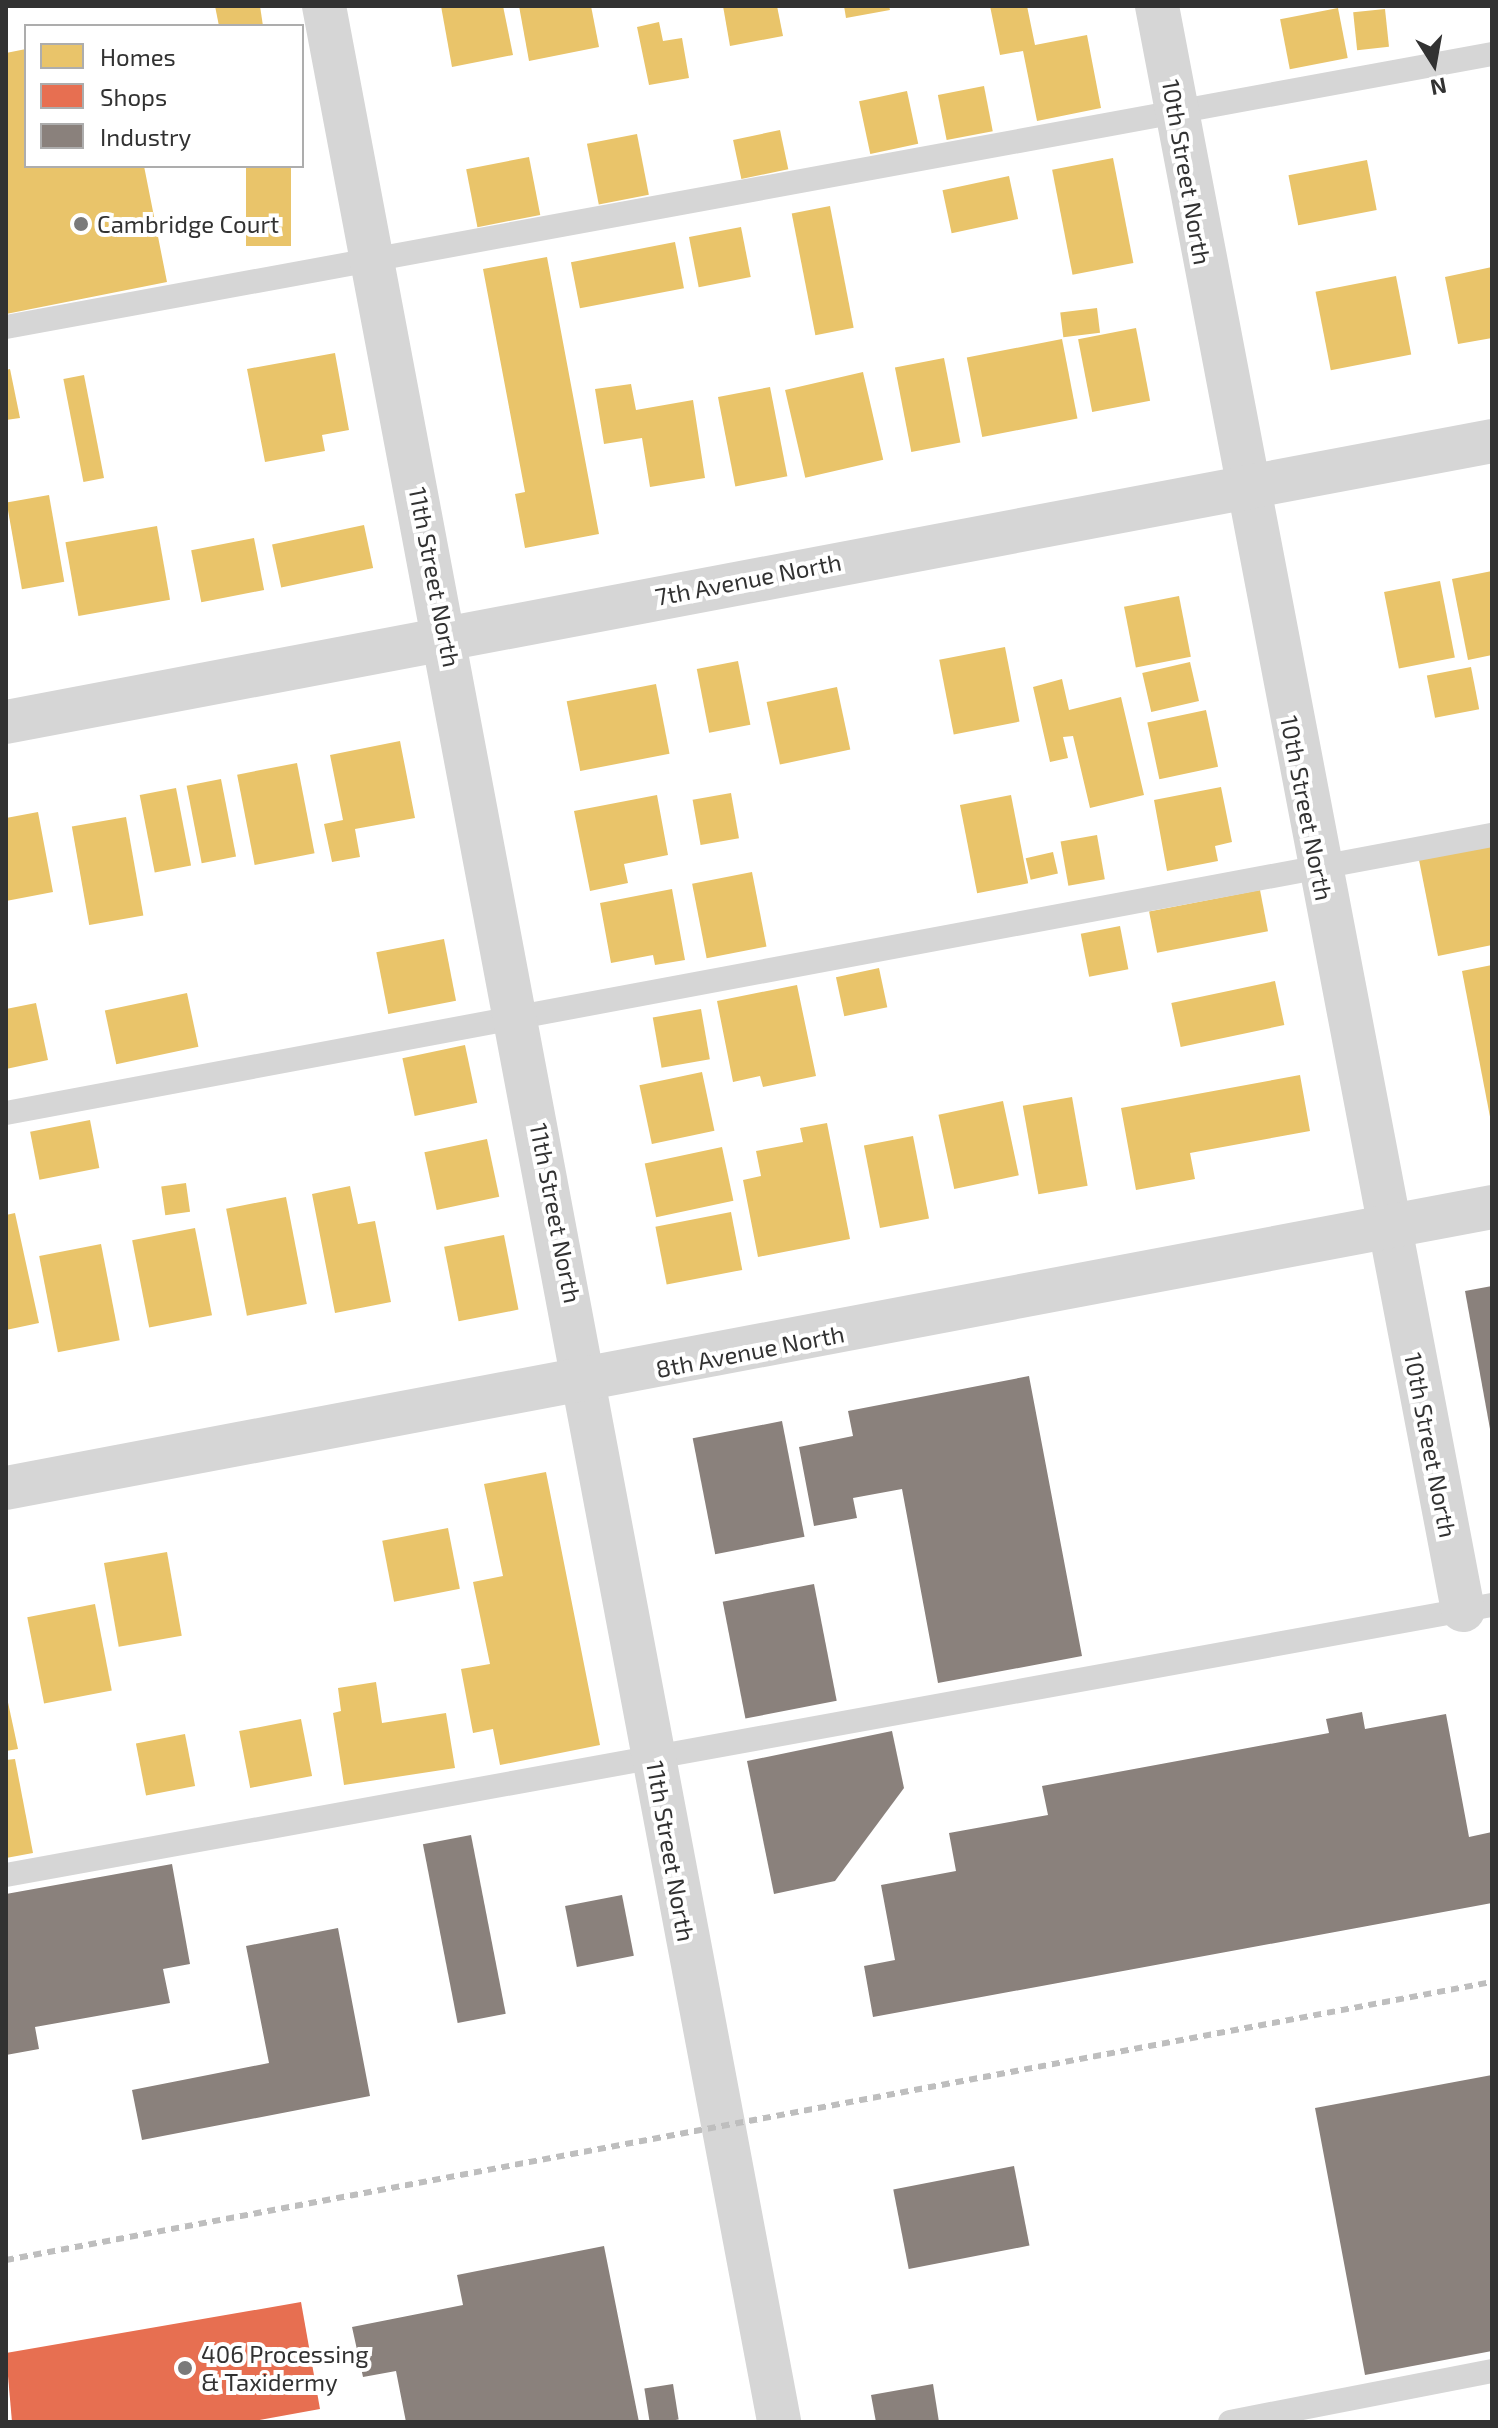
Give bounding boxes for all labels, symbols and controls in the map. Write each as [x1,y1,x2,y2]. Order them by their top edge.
legend [24,24,304,168]
north arrow [1394,24,1474,104]
text: Homes [100,42,176,71]
text: N [1428,73,1449,102]
street label: 10th Street North [1157,77,1217,267]
text: Shops [100,82,167,111]
text: Industry [100,122,191,151]
place label: Cambridge Court [97,210,279,238]
marker: Cambridge Court [72,215,90,233]
street label: 11th Street North [403,485,467,669]
street label: 7th Avenue North [652,547,844,611]
street label: 10th Street North [1275,713,1339,903]
street label: 11th Street North [524,1121,588,1305]
street label: 8th Avenue North [653,1319,847,1383]
street label: 10th Street North [1399,1350,1463,1540]
street label: 11th Street North [641,1758,701,1944]
place label: 406 Processing & Taxidermy [201,2340,369,2396]
marker: 406 Processing & Taxidermy [176,2359,194,2377]

